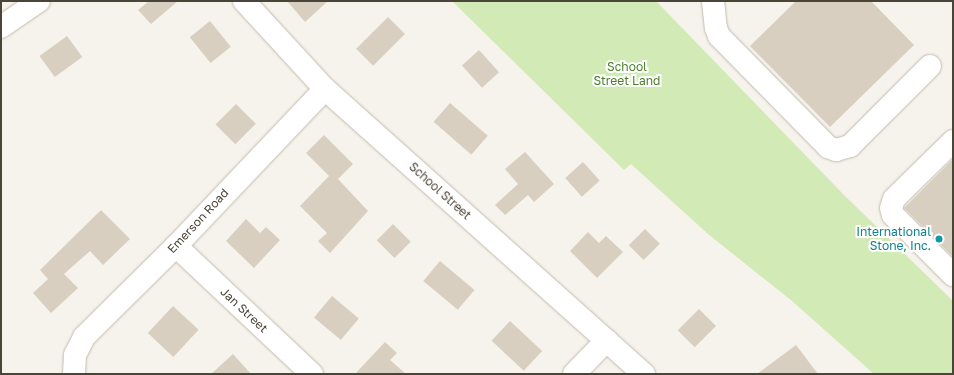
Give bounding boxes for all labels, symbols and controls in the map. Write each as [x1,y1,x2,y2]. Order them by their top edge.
park label: School Street Land [593,60,661,88]
street label: School Street [406,159,474,223]
street label: Emerson Road [164,186,232,256]
place label: International Stone, Inc. [856,225,931,253]
marker: International Stone, Inc. [934,234,944,244]
street label: Jan Street [217,284,271,336]

